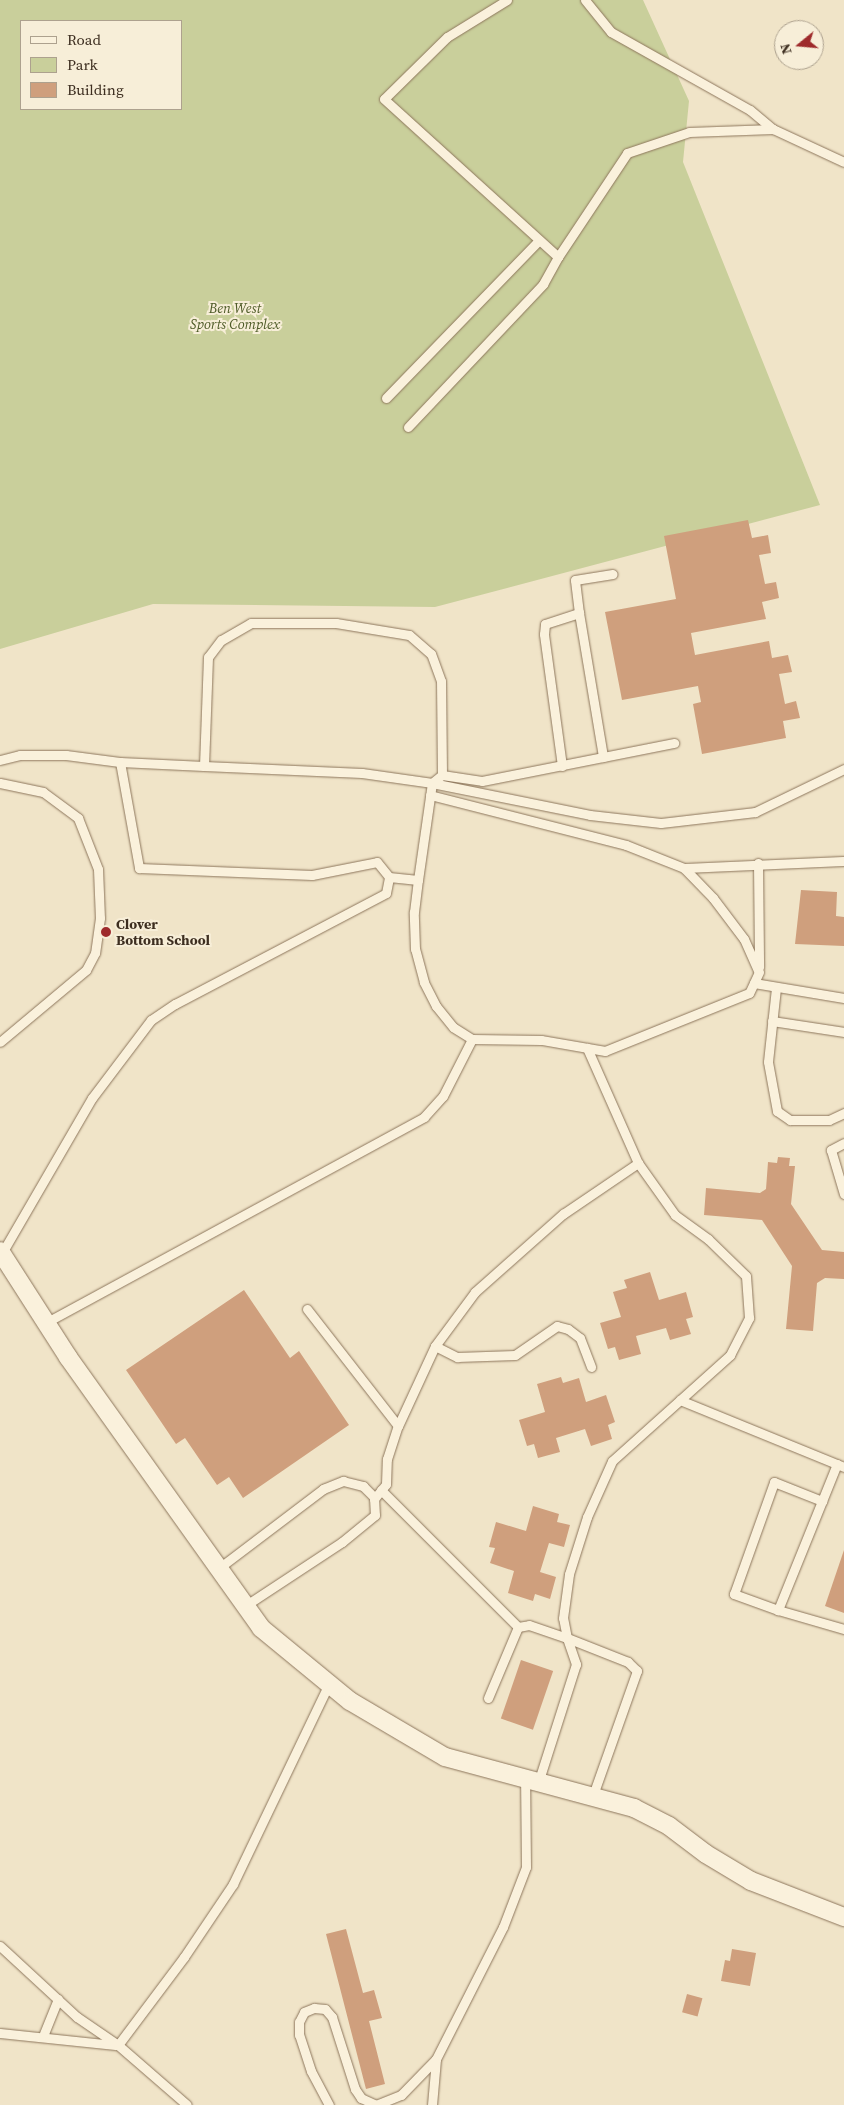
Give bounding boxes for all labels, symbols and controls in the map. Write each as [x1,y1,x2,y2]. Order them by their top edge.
legend [20,20,182,110]
north arrow [774,20,824,70]
text: Road [67,29,101,50]
text: N [775,41,797,57]
text: Park [67,54,98,75]
text: Building [67,79,124,100]
park label: Ben West Sports Complex [190,300,280,332]
place label: Clover Bottom School [116,916,210,949]
marker: Clover Bottom School [100,926,112,938]

